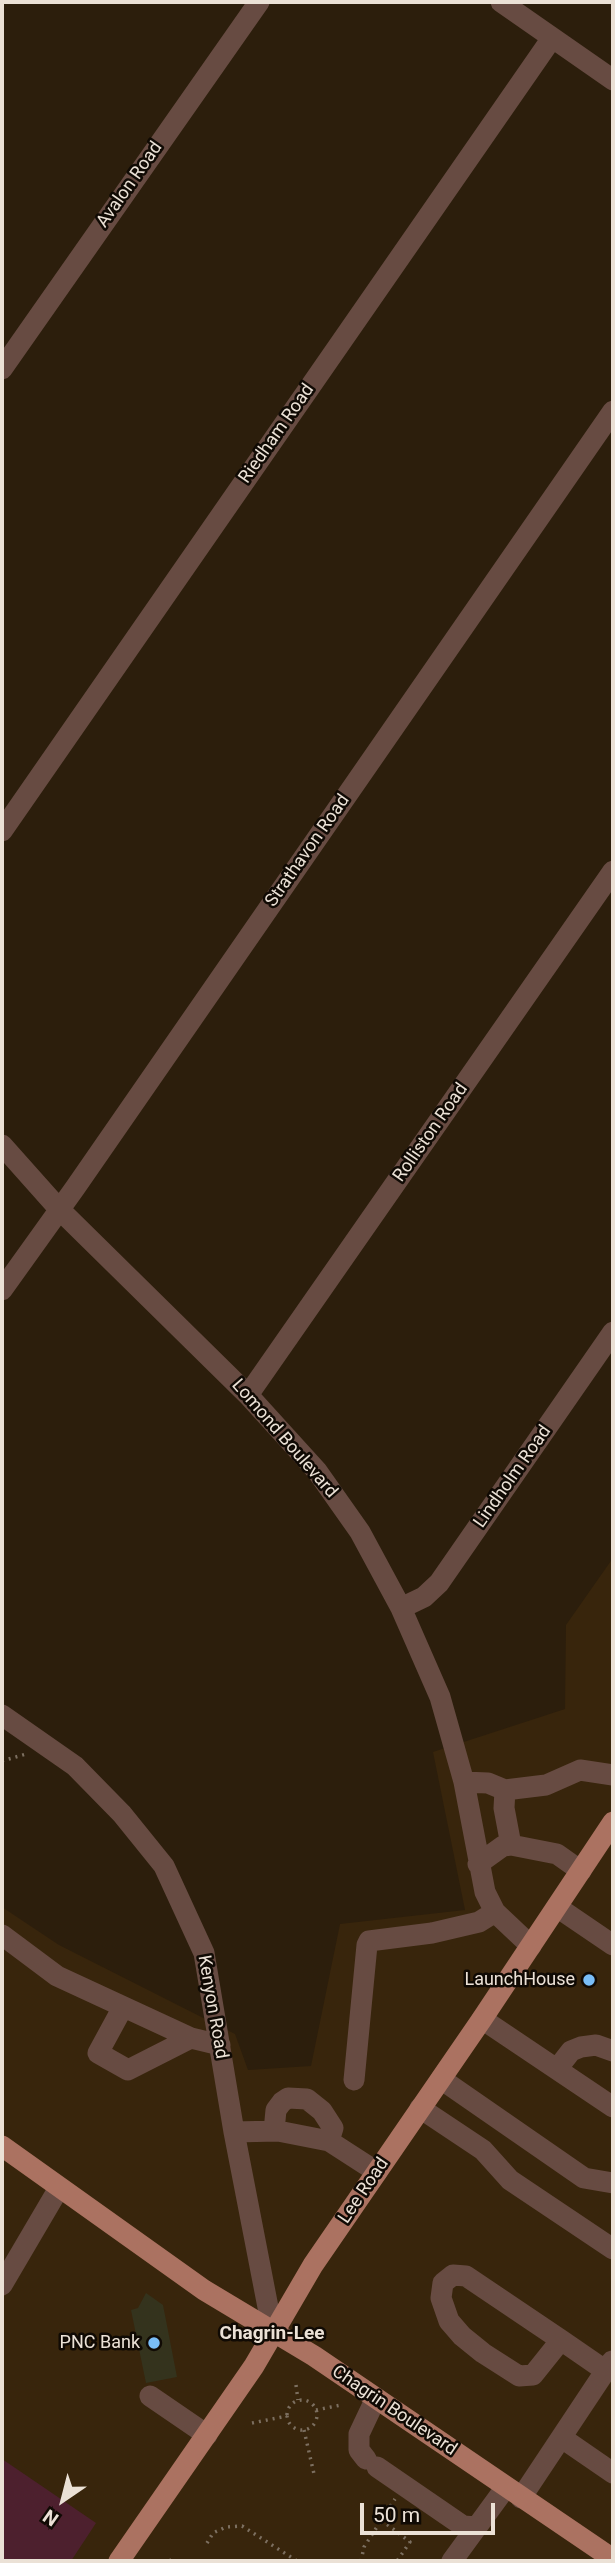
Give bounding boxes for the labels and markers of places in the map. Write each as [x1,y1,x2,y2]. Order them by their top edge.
place label: LaunchHouse [464,1969,575,1991]
marker: LaunchHouse [581,1972,597,1988]
place label: PNC Bank [60,2332,140,2354]
marker: PNC Bank [146,2335,162,2351]

